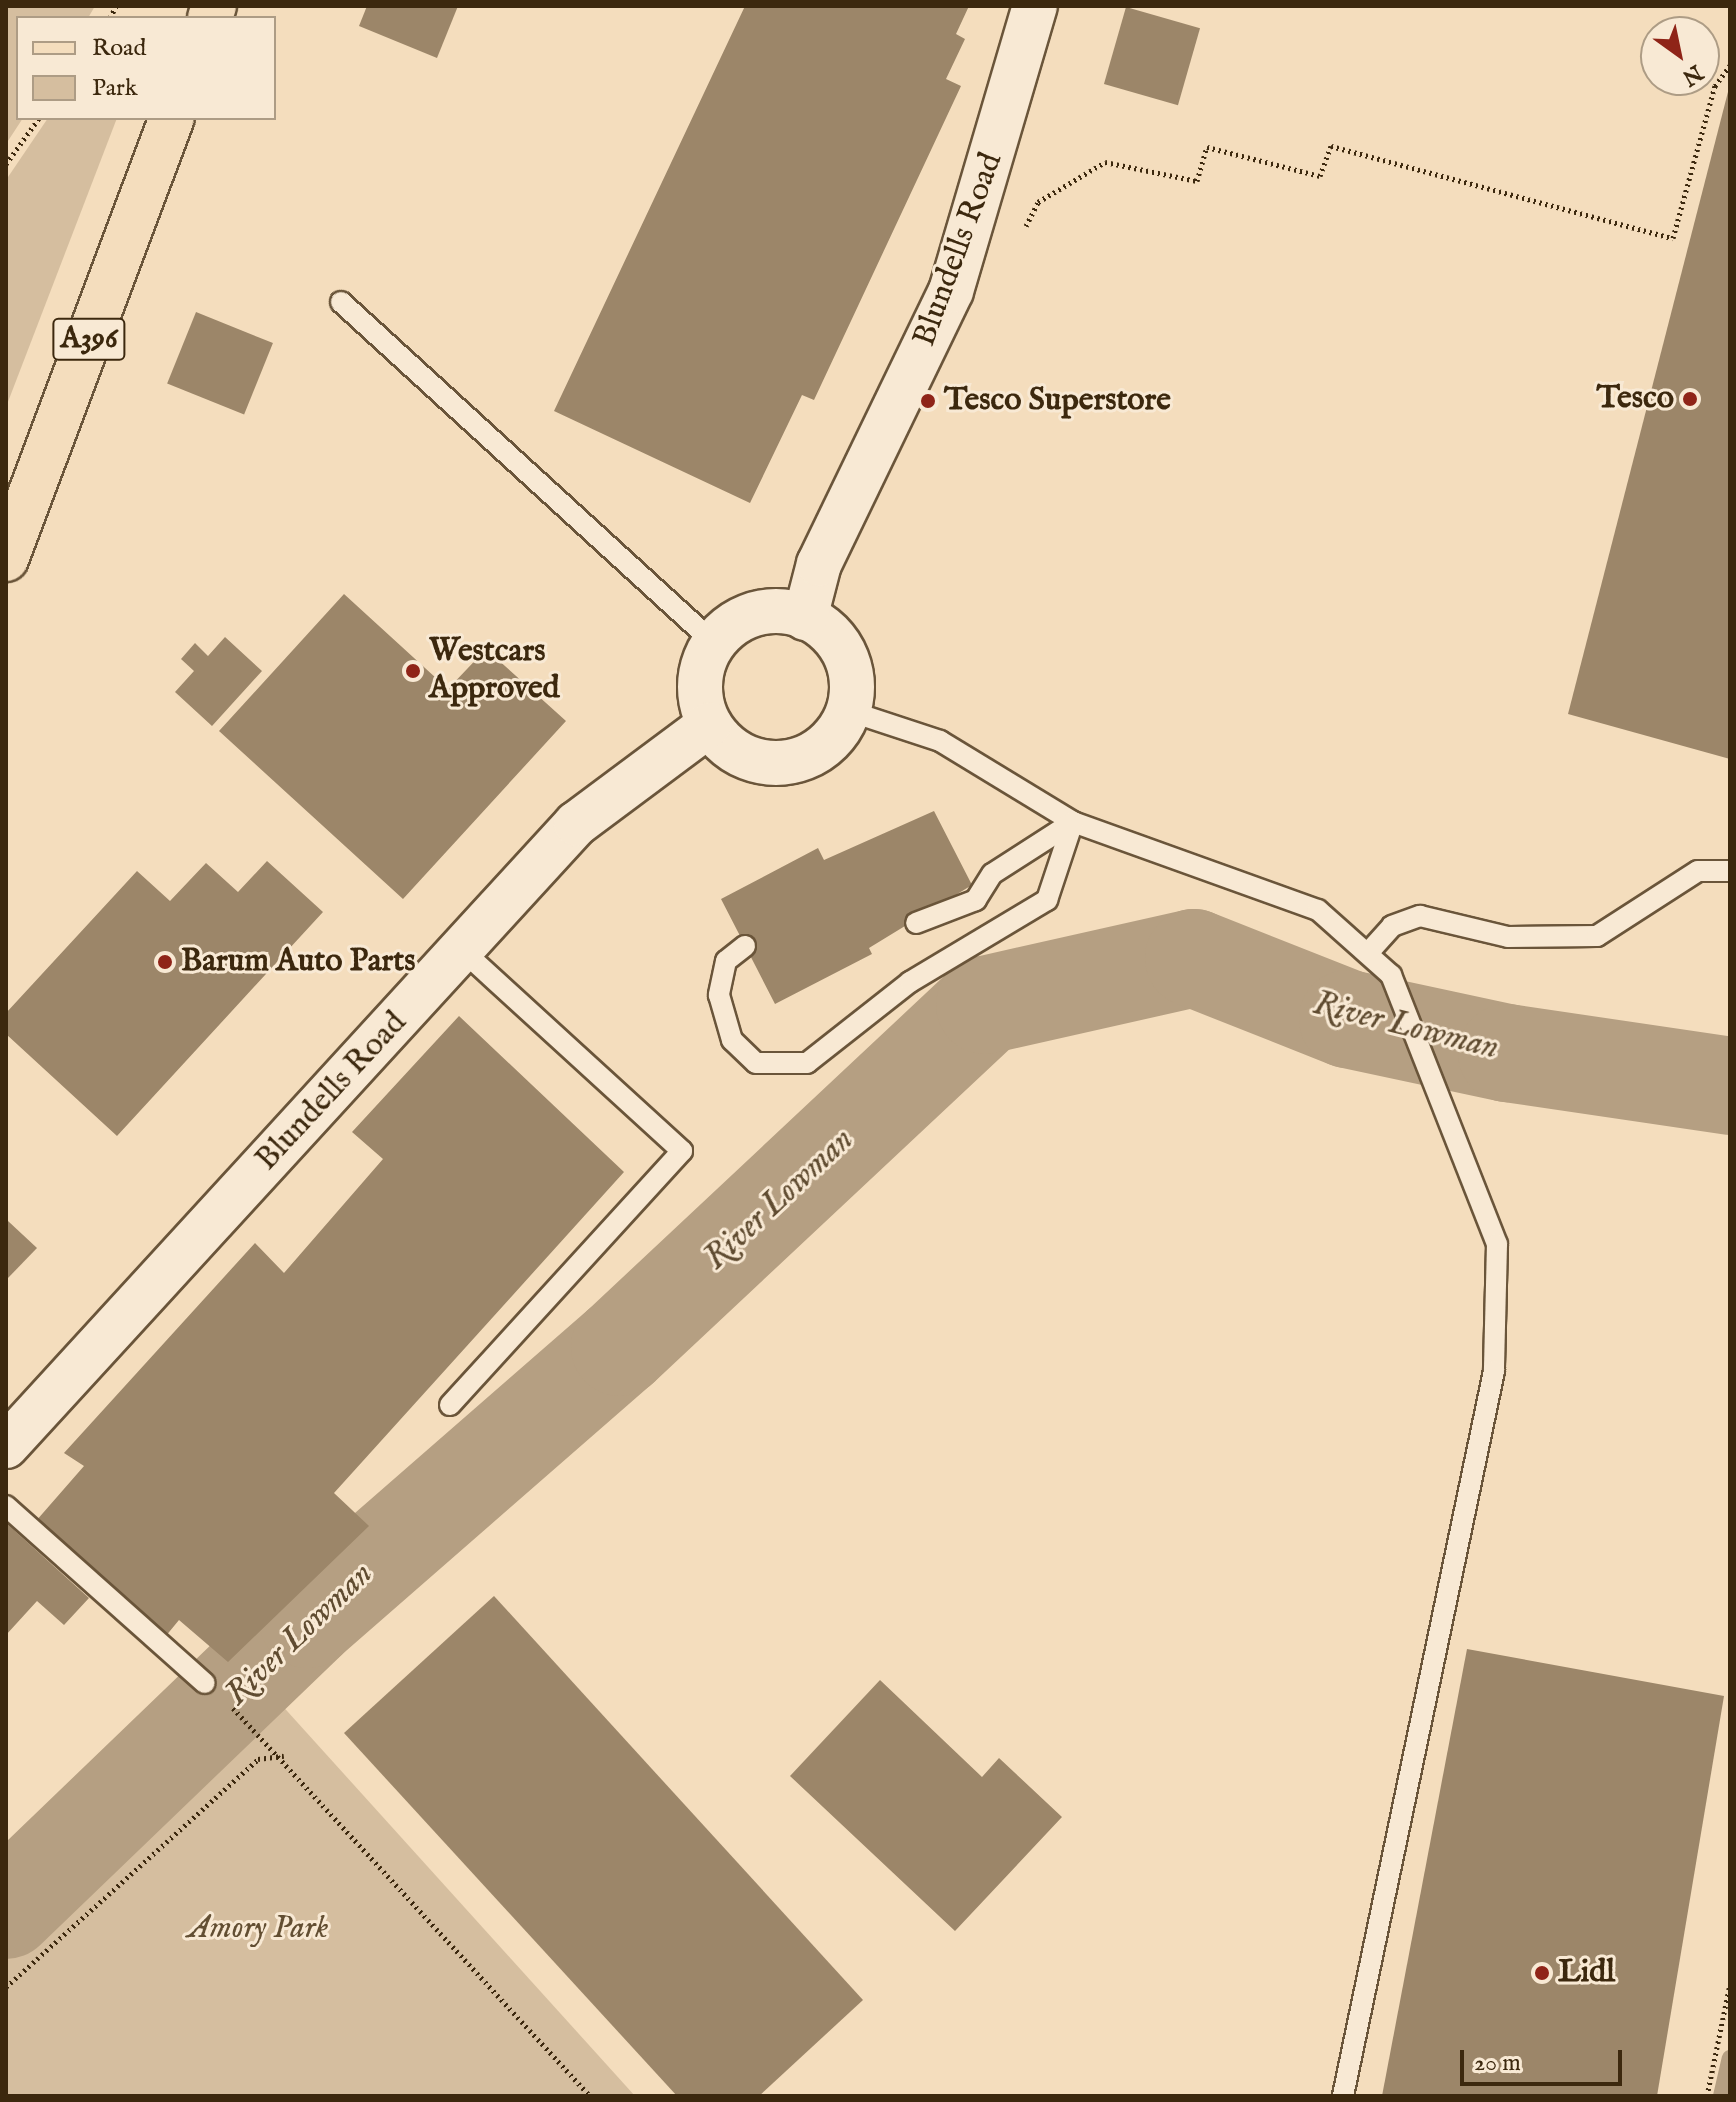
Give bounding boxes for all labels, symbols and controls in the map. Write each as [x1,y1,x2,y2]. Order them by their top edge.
legend [16,16,276,120]
north arrow [1640,16,1720,96]
text: Road [92,33,146,64]
text: N [1676,58,1708,91]
text: Park [92,73,138,104]
street label: Blundells Road [906,148,1012,352]
road number: A396 [51,313,127,365]
place label: Tesco [1597,380,1674,418]
place label: Tesco Superstore [944,382,1171,420]
marker: Tesco [1681,390,1699,408]
marker: Tesco Superstore [919,392,937,410]
place label: Westcars Approved [429,634,560,709]
marker: Westcars Approved [404,662,422,680]
place label: Barum Auto Parts [181,943,416,981]
marker: Barum Auto Parts [156,953,174,971]
water label: River Lowman [1309,983,1503,1069]
street label: Blundells Road [249,1005,415,1179]
water label: River Lowman [696,1119,862,1279]
water label: River Lowman [217,1554,381,1714]
park label: Amory Park [188,1910,328,1948]
place label: Lidl [1558,1954,1615,1992]
marker: Lidl [1533,1964,1551,1982]
scale bar [1464,2034,1626,2084]
text: 20 m [1474,2048,1521,2079]

